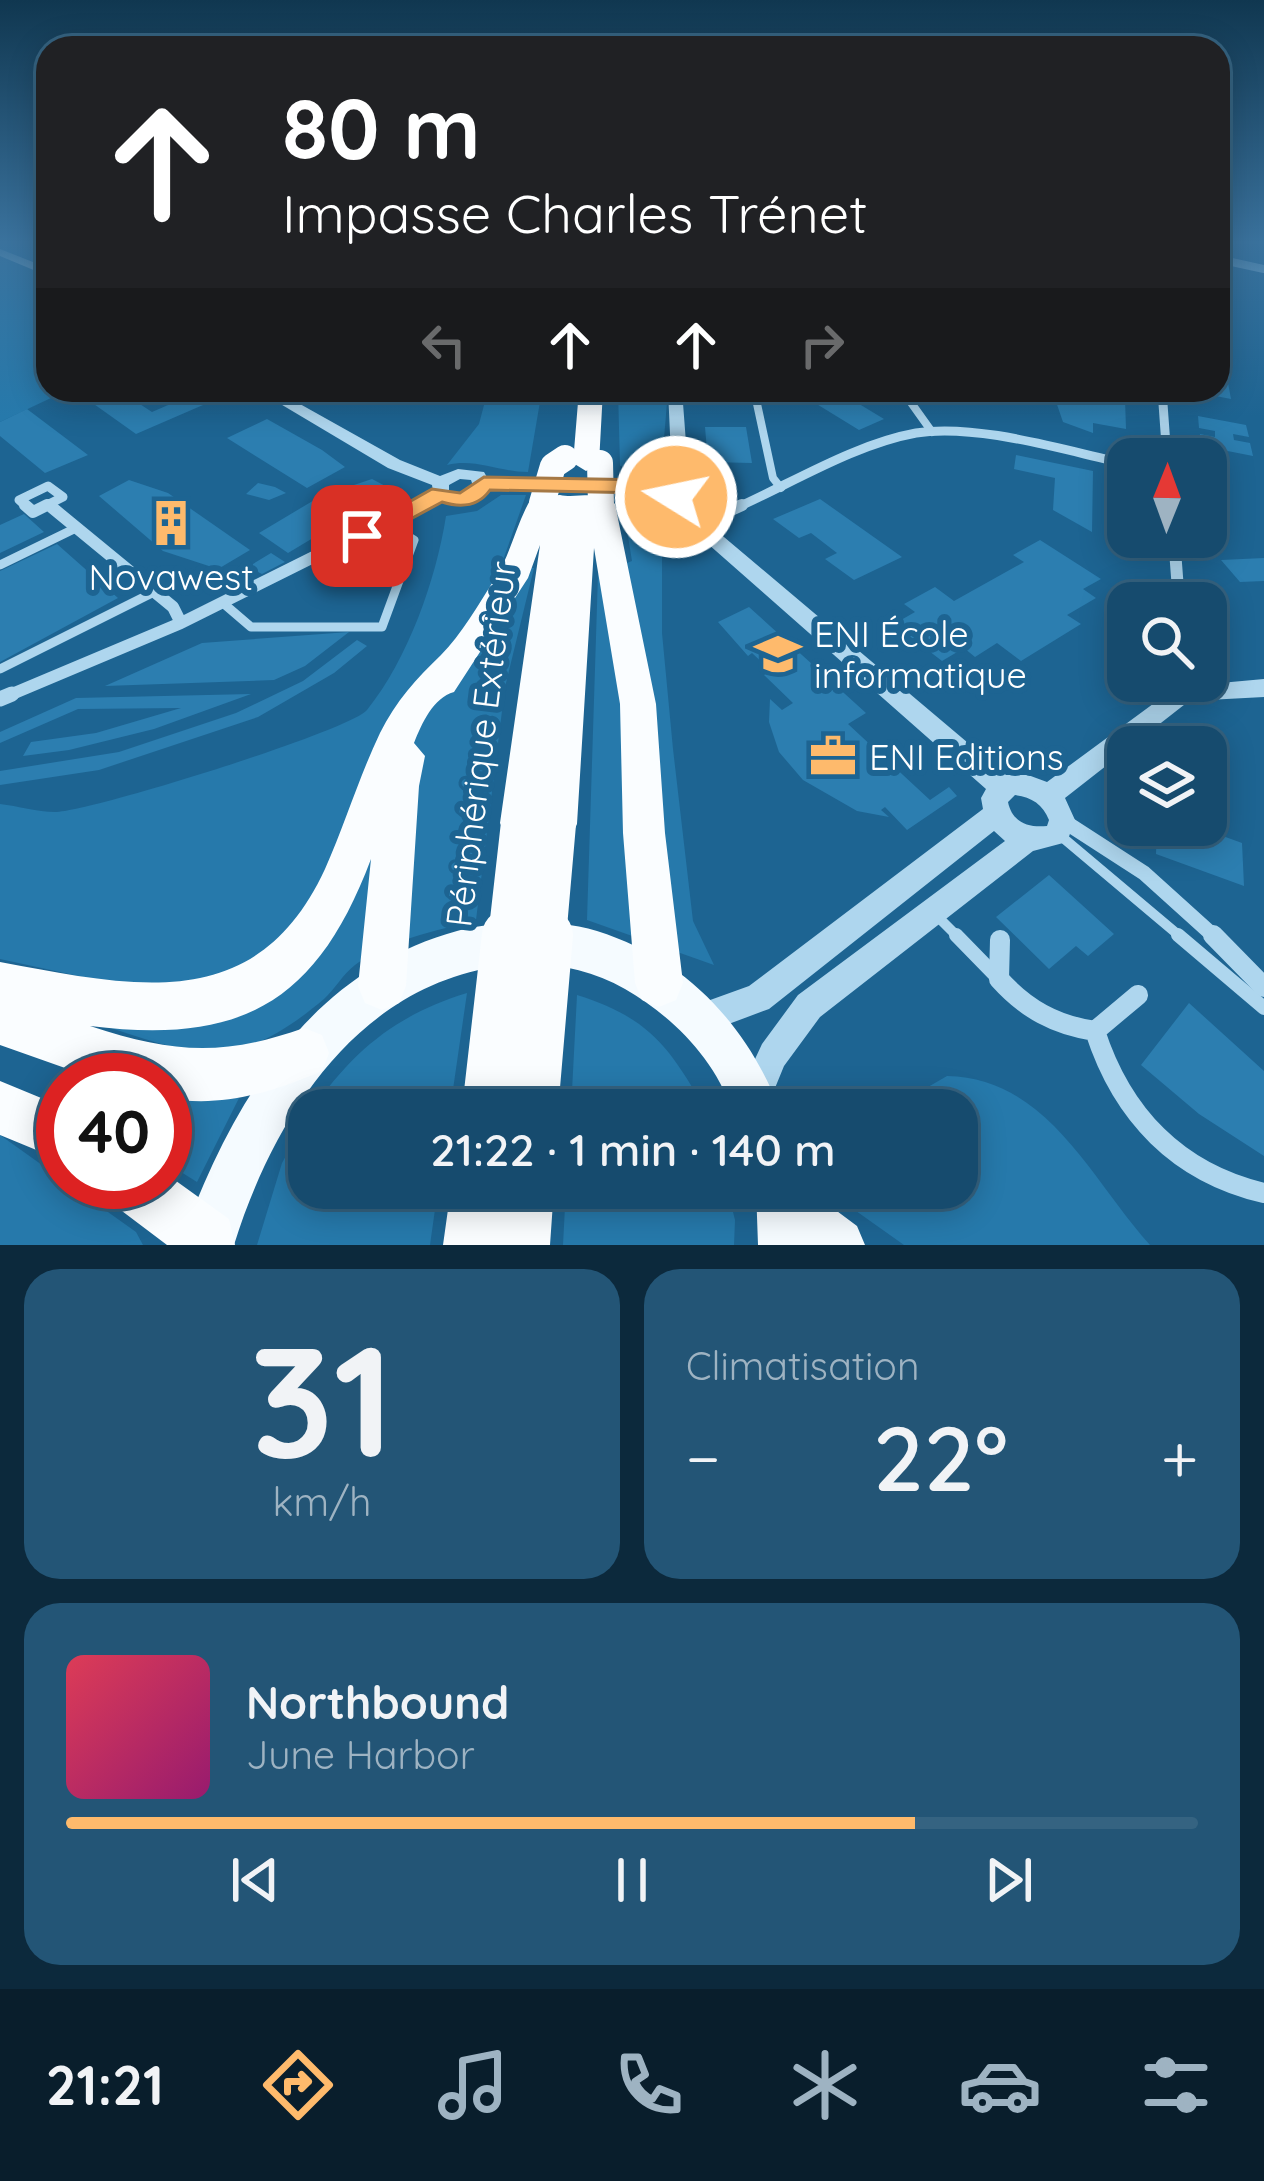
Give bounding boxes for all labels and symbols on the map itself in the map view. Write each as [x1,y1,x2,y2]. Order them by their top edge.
position arrow [613,434,739,560]
north arrow [1107,438,1227,558]
pin [311,485,413,587]
building icon: Novawest [146,498,196,548]
place label: Novawest [89,554,253,599]
street label: Périphérique Extérieur [435,559,525,929]
place label: ENI École informatique [814,611,1027,697]
school or university icon: ENI École informatique [753,629,803,679]
office icon: ENI Editions [808,731,858,781]
place label: ENI Editions [869,734,1064,779]
speed limit sign: 40 [36,1053,192,1209]

